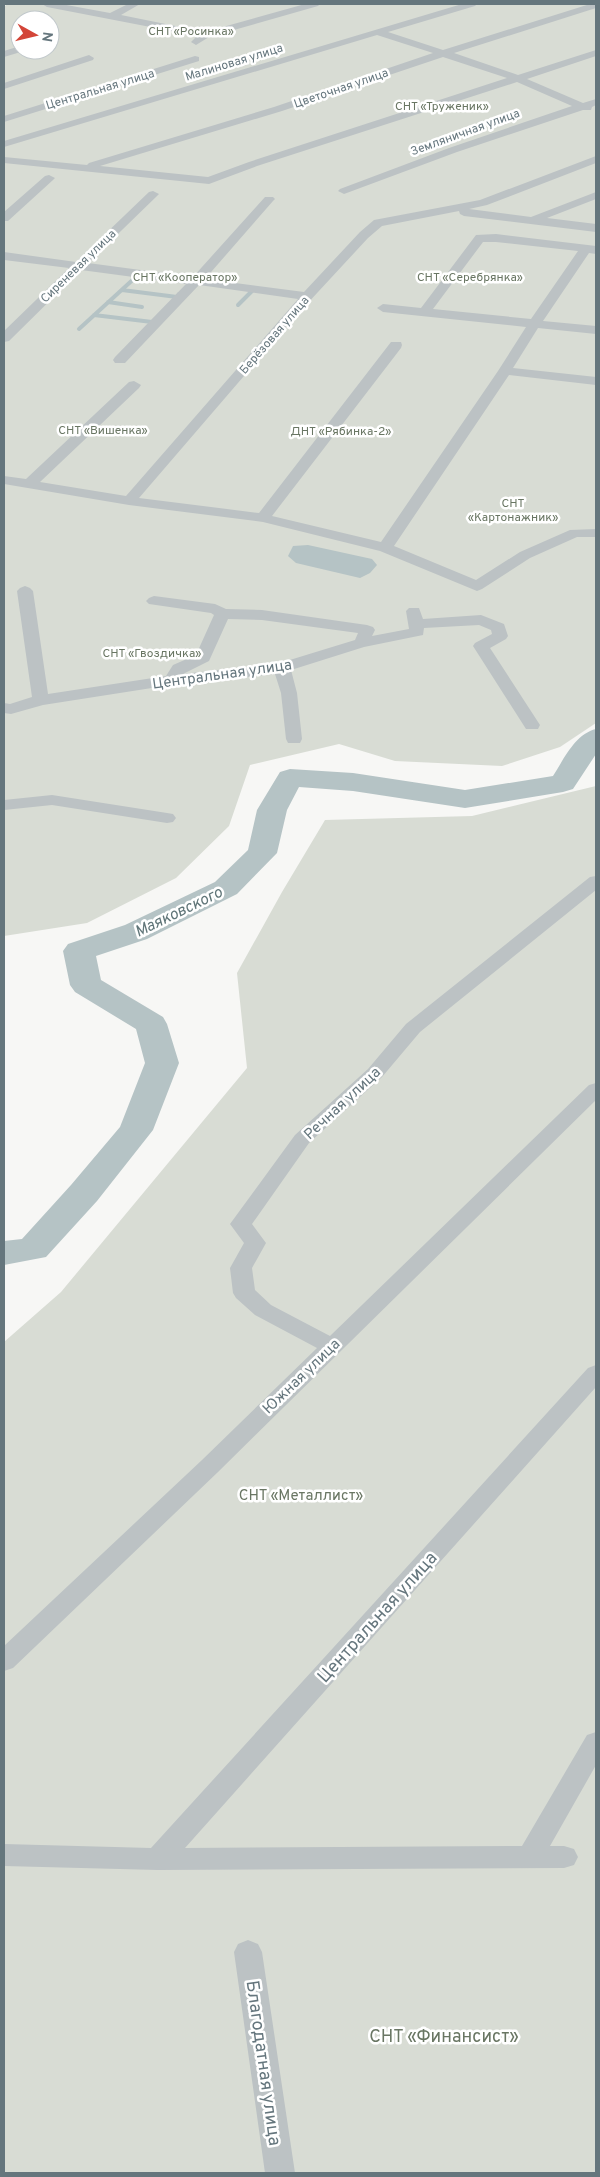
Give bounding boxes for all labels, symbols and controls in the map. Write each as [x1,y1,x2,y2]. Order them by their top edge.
north arrow [10,10,60,60]
park label: СНТ «Росинка» [148,24,234,40]
text: N [37,30,56,43]
street label: Малиновая улица [183,40,285,85]
street label: Цветочная улица [292,65,391,113]
street label: Центральная улица [44,66,156,114]
park label: СНТ «Труженик» [395,99,489,115]
street label: Земляничная улица [408,106,522,160]
street label: Сиреневая улица [37,227,120,307]
park label: СНТ «Кооператор» [133,270,237,286]
park label: СНТ «Серебрянка» [417,270,523,286]
street label: Берёзовая улица [236,293,313,378]
park label: СНТ «Вишенка» [58,423,148,439]
park label: ДНТ «Рябинка-2» [290,424,392,440]
park label: СНТ «Картонажник» [468,496,558,526]
park label: СНТ «Гвоздичка» [103,646,201,662]
street label: Центральная улица [151,656,293,695]
water label: Маяковского [132,883,226,943]
street label: Речная улица [301,1064,385,1145]
street label: Южная улица [259,1335,345,1419]
park label: СНТ «Металлист» [239,1487,363,1506]
street label: Центральная улица [313,1548,443,1688]
street label: Благодатная улица [240,1979,286,2147]
park label: СНТ «Финансист» [369,2026,519,2049]

